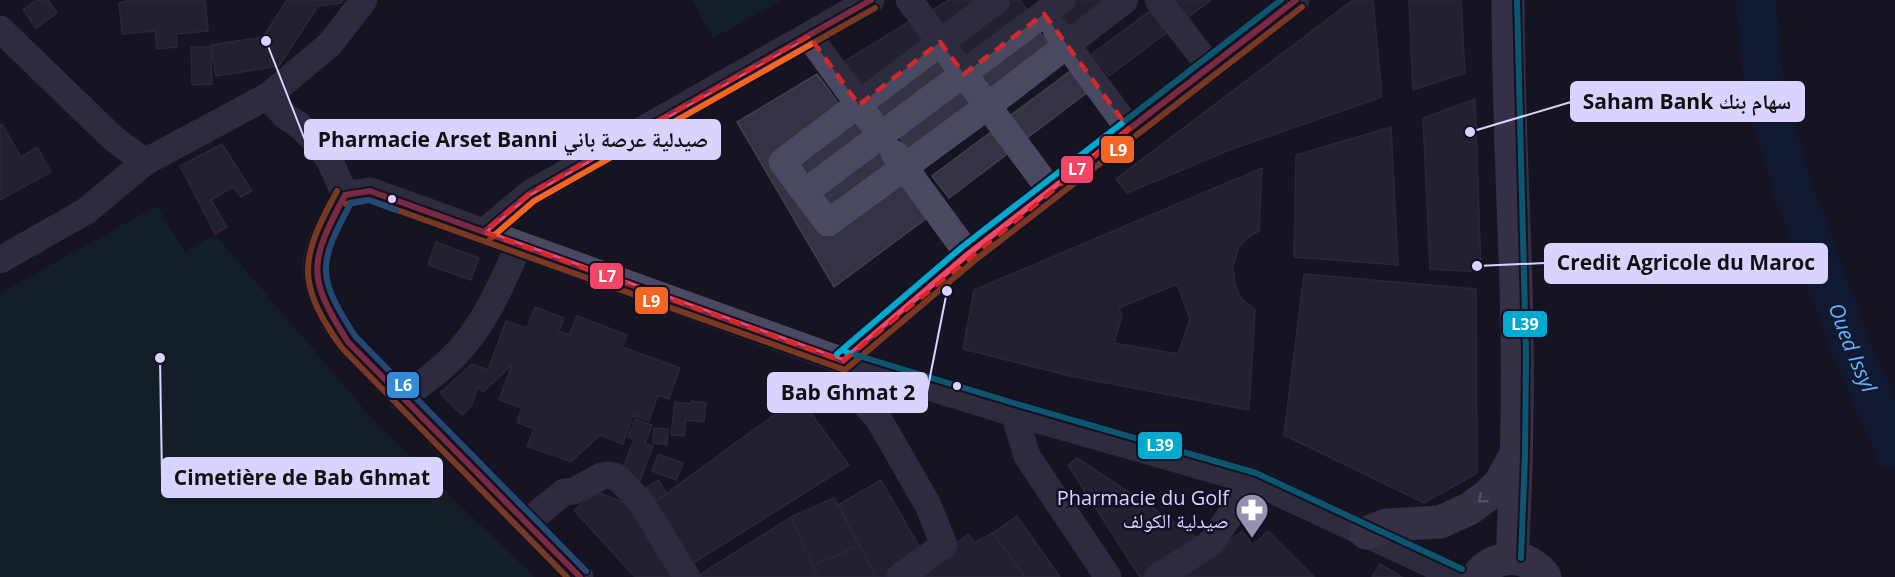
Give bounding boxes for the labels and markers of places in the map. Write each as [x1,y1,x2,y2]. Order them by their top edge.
callout: Saham Bank سهام بنك [1571,82,1804,121]
callout: Pharmacie Arset Banni صيدلية عرصة باني [305,120,720,159]
unlabelled marker [386,193,398,205]
callout: Credit Agricole du Maroc [1545,244,1827,283]
callout: Bab Ghmat 2 [768,373,927,412]
unlabelled marker [951,380,963,392]
callout: Cimetière de Bab Ghmat [162,458,442,497]
place label: Pharmacie du Golf صيدلية الكولف [1057,484,1230,534]
pharmacy icon: Pharmacie du Golf صيدلية الكولف [1234,492,1270,539]

